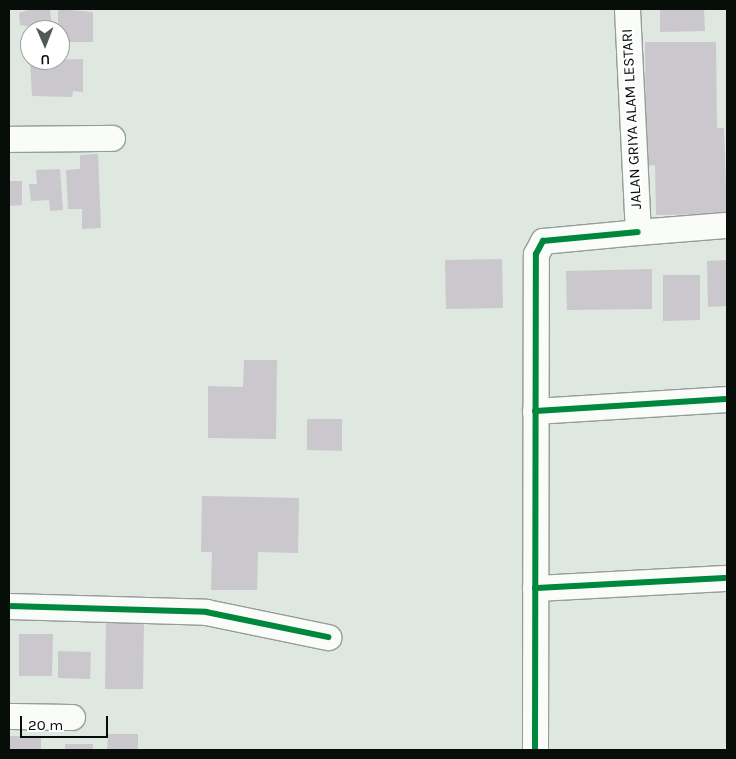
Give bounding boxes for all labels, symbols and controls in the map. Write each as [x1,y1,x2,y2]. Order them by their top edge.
north arrow [20,20,70,70]
street label: JALAN GRIYA ALAM LESTARI [618,28,646,210]
text: U [40,51,50,68]
scale bar [22,706,110,738]
text: 20 m [28,716,63,734]

